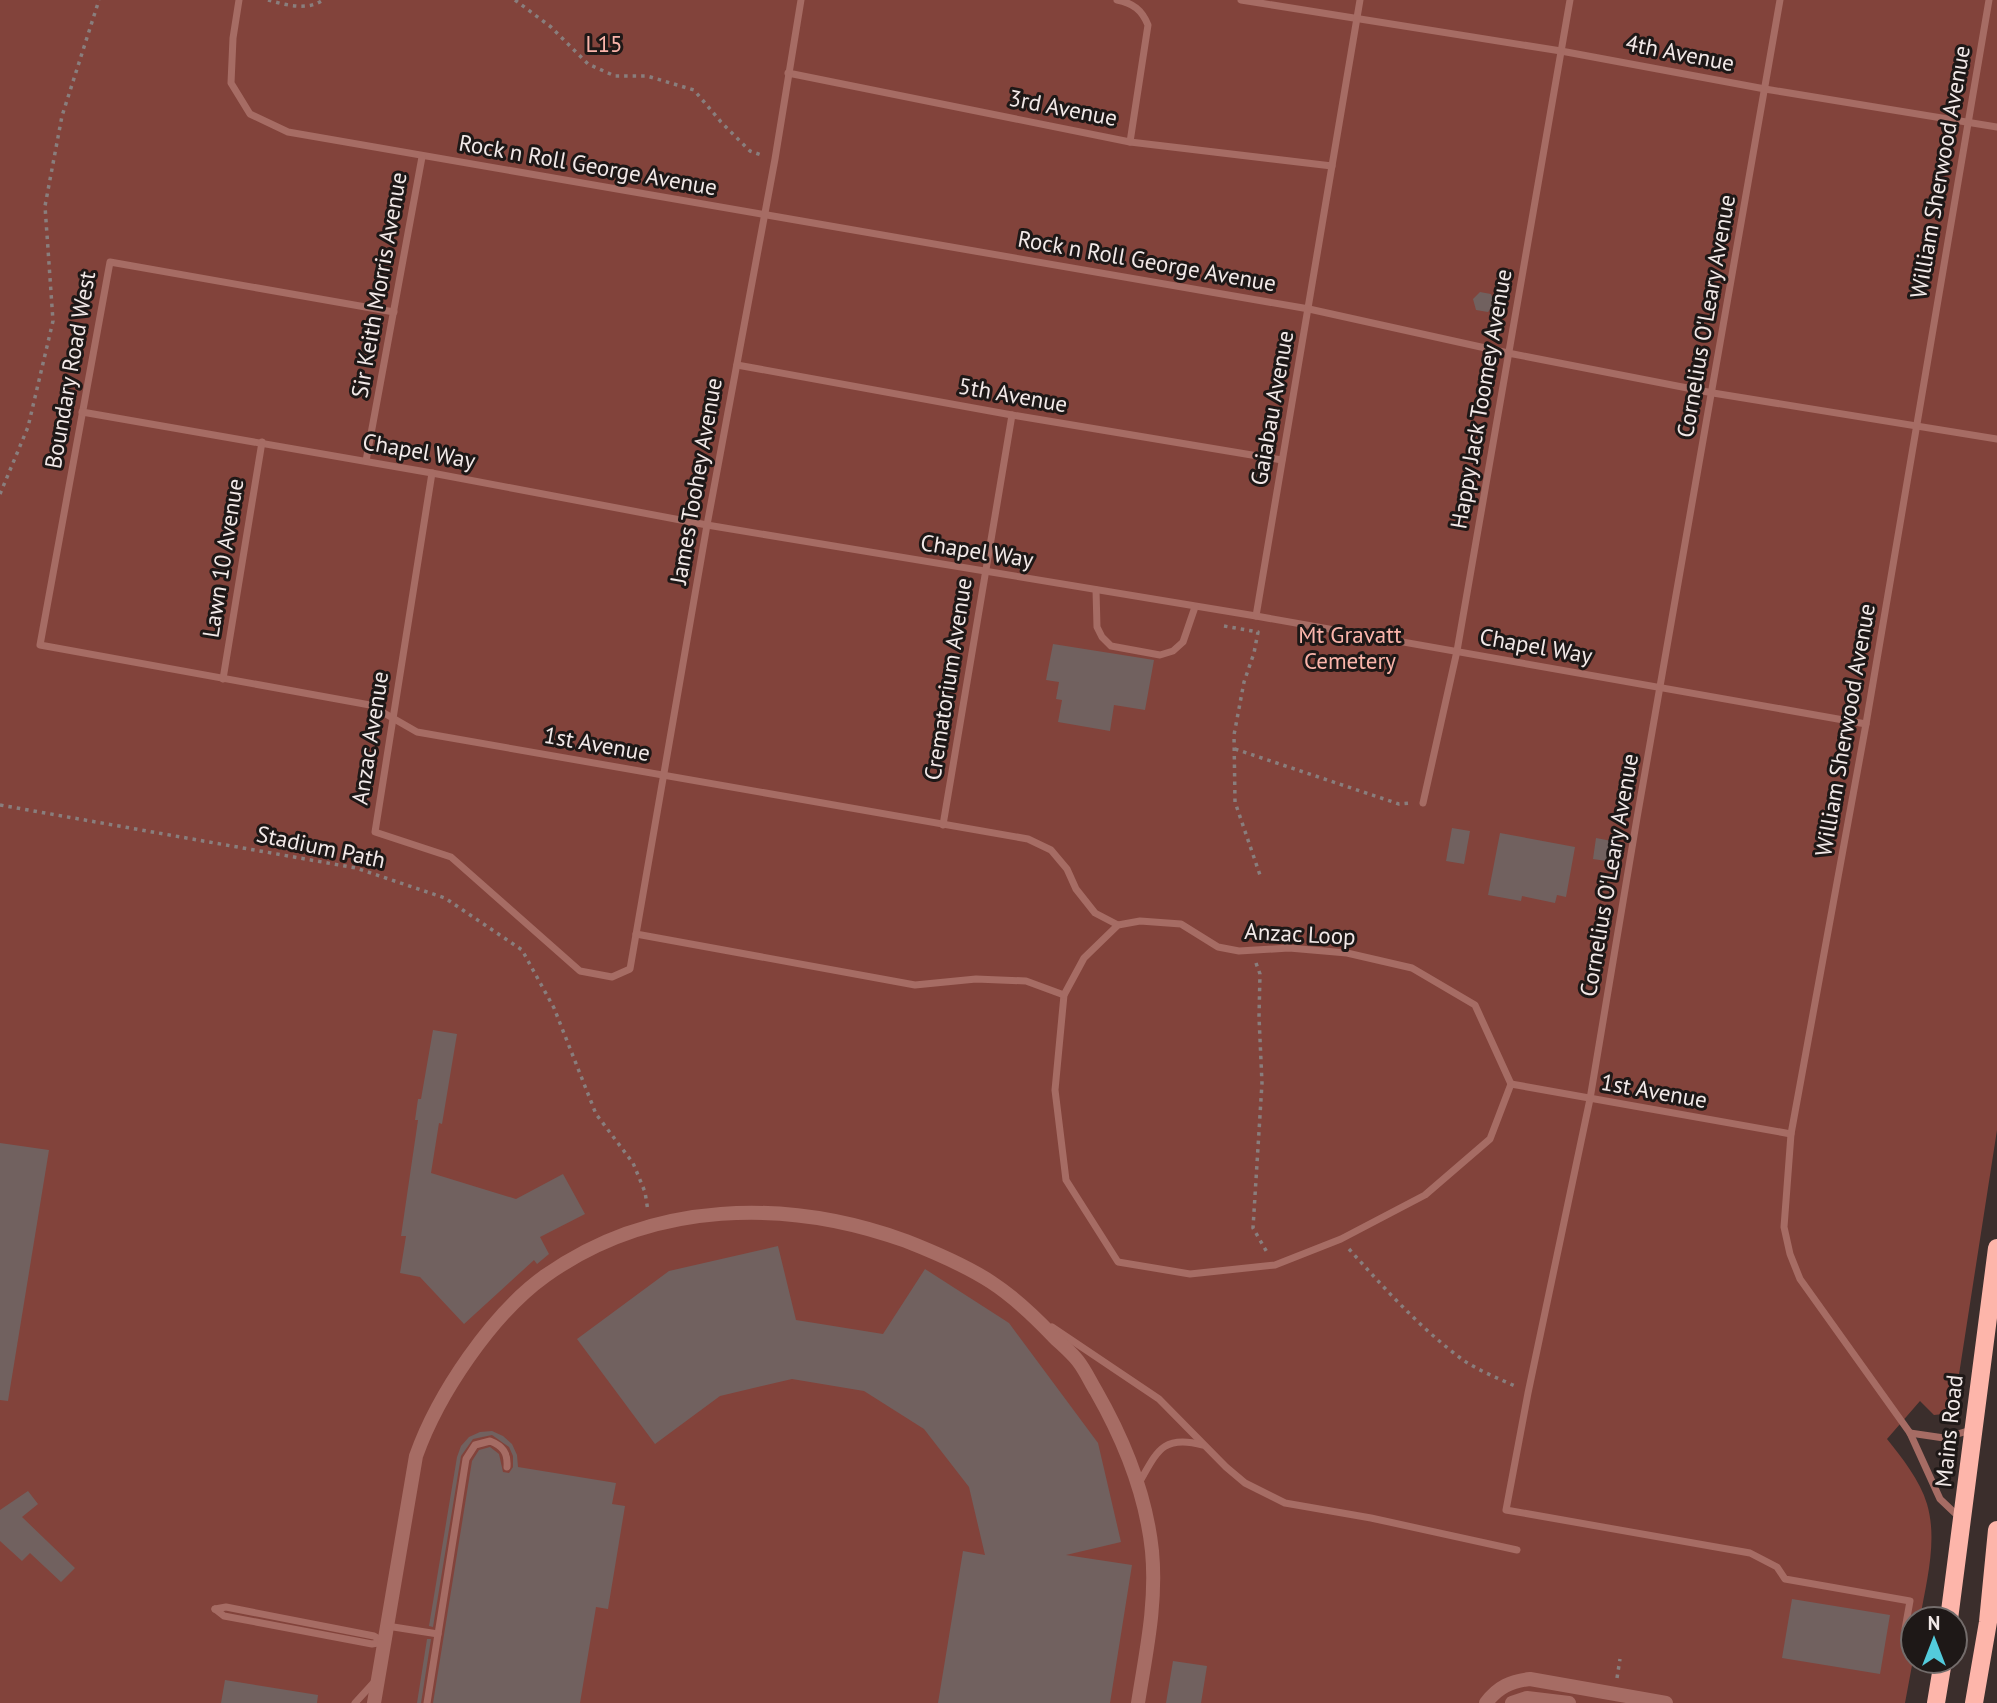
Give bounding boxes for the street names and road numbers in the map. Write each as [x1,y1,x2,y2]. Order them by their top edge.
street label: 4th Avenue [1623,28,1737,77]
street label: William Sherwood Avenue [1903,43,1976,301]
street label: 3rd Avenue [1006,83,1120,132]
street label: Rock n Roll George Avenue [457,127,720,202]
street label: Sir Keith Morris Avenue [344,170,413,400]
street label: Cornelius O'Leary Avenue [1670,192,1741,440]
street label: Rock n Roll George Avenue [1016,223,1279,298]
street label: Happy Jack Toomey Avenue [1443,267,1518,531]
street label: Boundary Road West [38,269,101,471]
street label: Gaiabau Avenue [1244,328,1299,487]
street label: 5th Avenue [956,371,1070,418]
street label: James Toohey Avenue [663,376,728,587]
street label: Chapel Way [360,426,478,475]
street label: Lawn 10 Avenue [196,476,249,640]
street label: Chapel Way [919,527,1036,574]
street label: Crematorium Avenue [917,576,978,782]
street label: William Sherwood Avenue [1808,601,1881,859]
street label: Chapel Way [1477,621,1595,670]
street label: Anzac Avenue [345,669,394,807]
street label: 1st Avenue [542,720,652,767]
street label: Cornelius O'Leary Avenue [1573,751,1644,999]
street label: Stadium Path [254,819,388,874]
street label: Anzac Loop [1244,916,1356,951]
street label: 1st Avenue [1599,1067,1709,1114]
street label: Mains Road [1928,1373,1969,1489]

